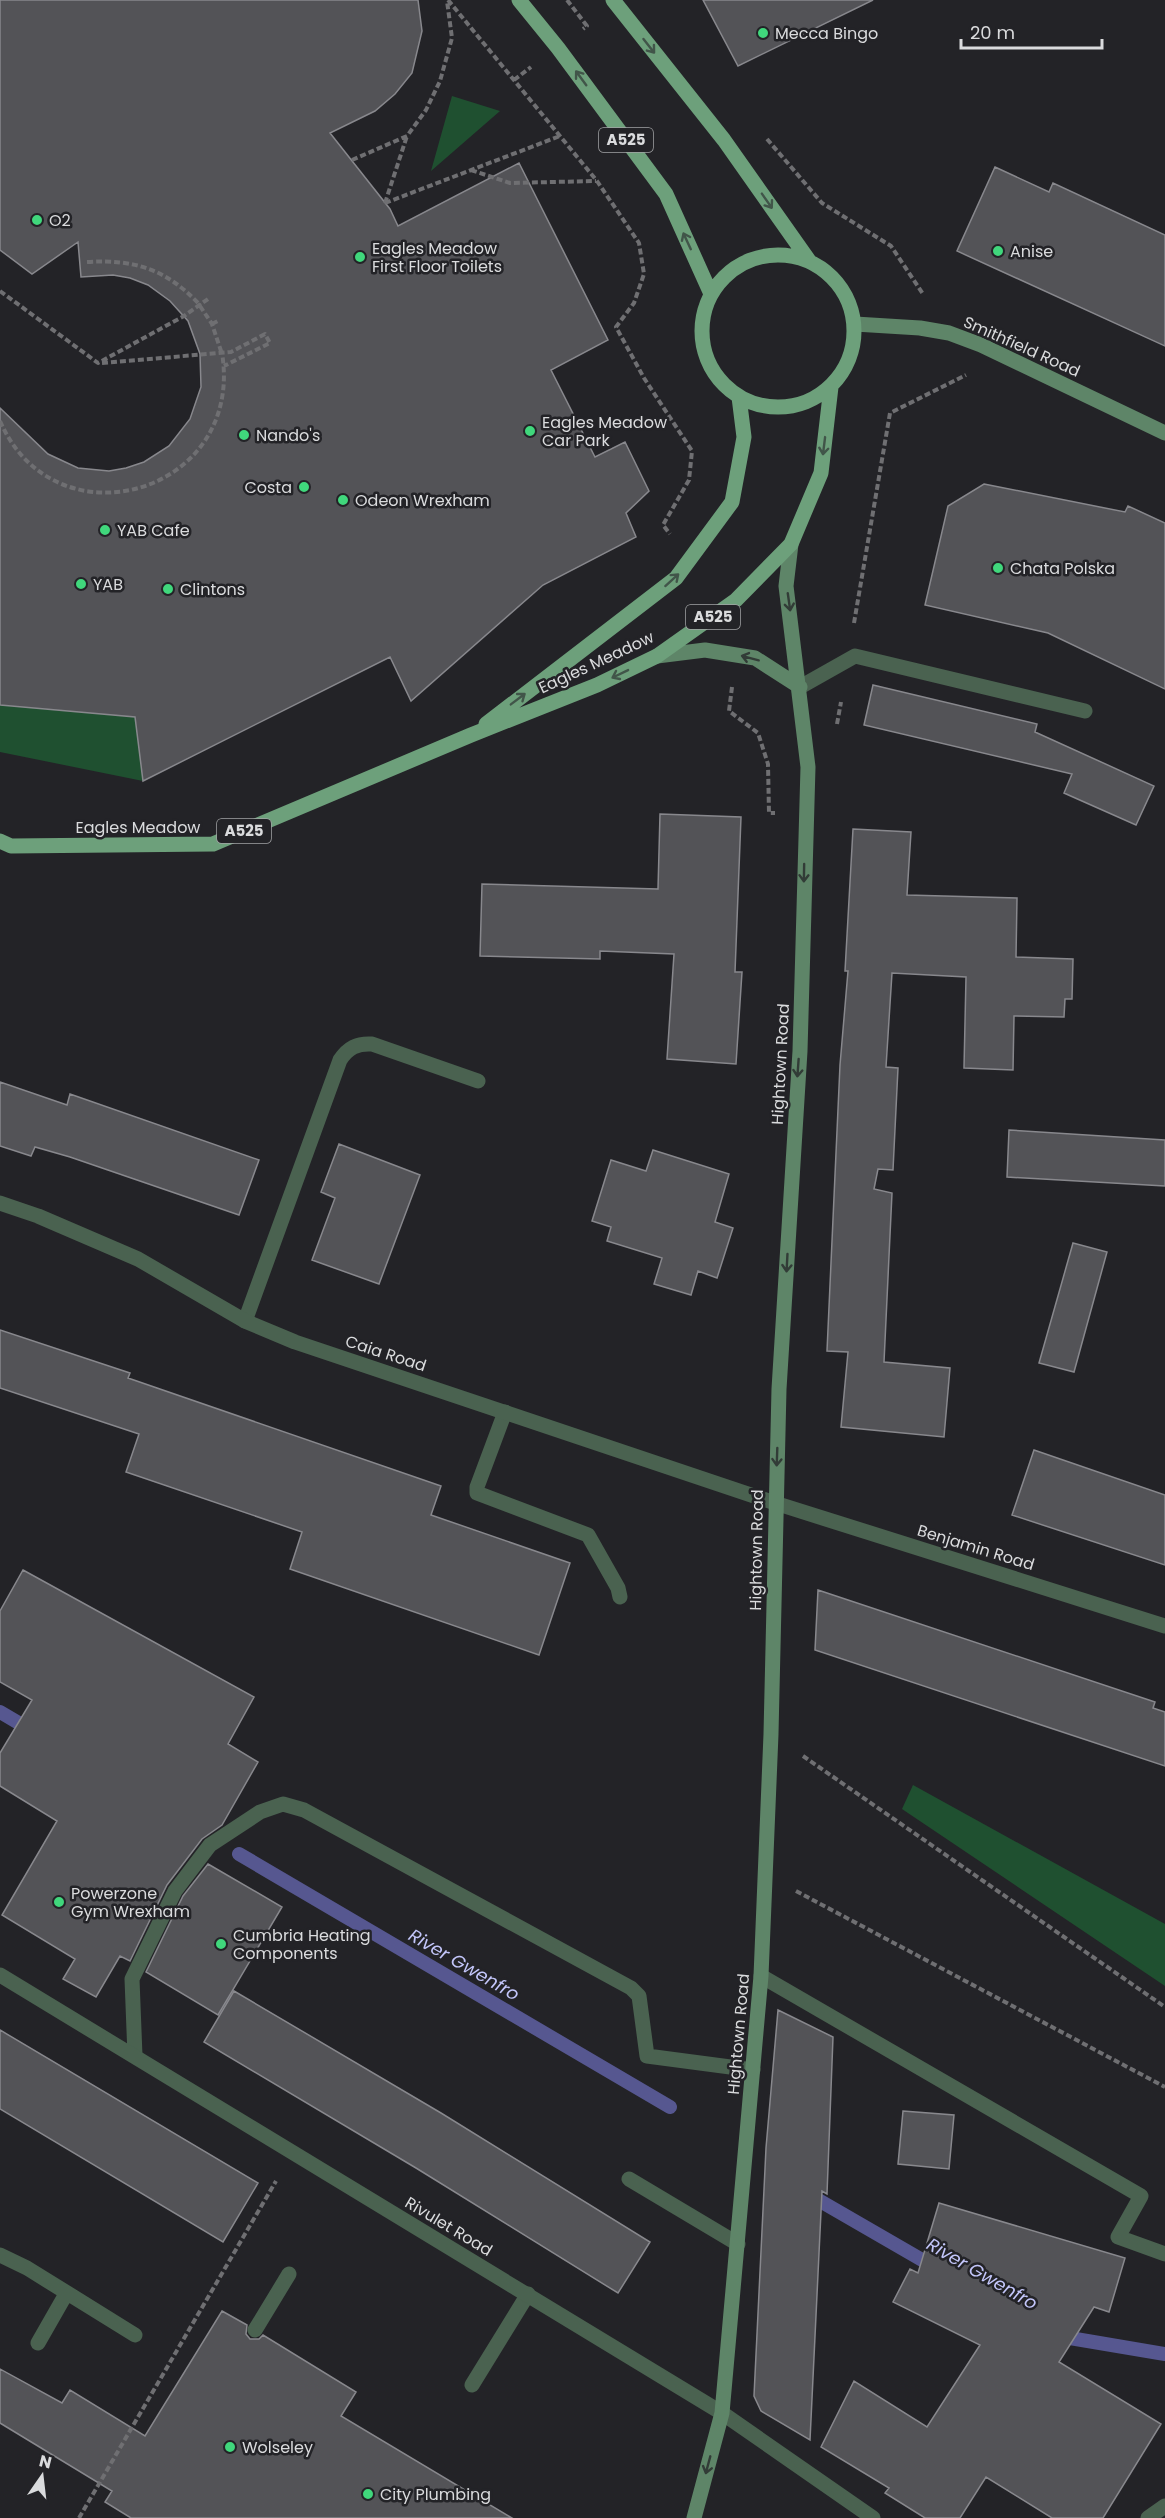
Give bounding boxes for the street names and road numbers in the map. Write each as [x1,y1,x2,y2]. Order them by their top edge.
road number: A525 [599,128,653,152]
street label: Smithfield Road [960,310,1084,383]
road number: A525 [686,605,740,629]
street label: Eagles Meadow [535,626,658,699]
street label: Eagles Meadow [75,816,201,839]
road number: A525 [217,819,271,843]
street label: Hightown Road [766,1003,795,1125]
street label: Caia Road [342,1330,429,1377]
street label: Hightown Road [744,1489,769,1611]
street label: Benjamin Road [915,1519,1037,1576]
street label: Hightown Road [722,1973,755,2096]
street label: Rivulet Road [401,2191,497,2262]

